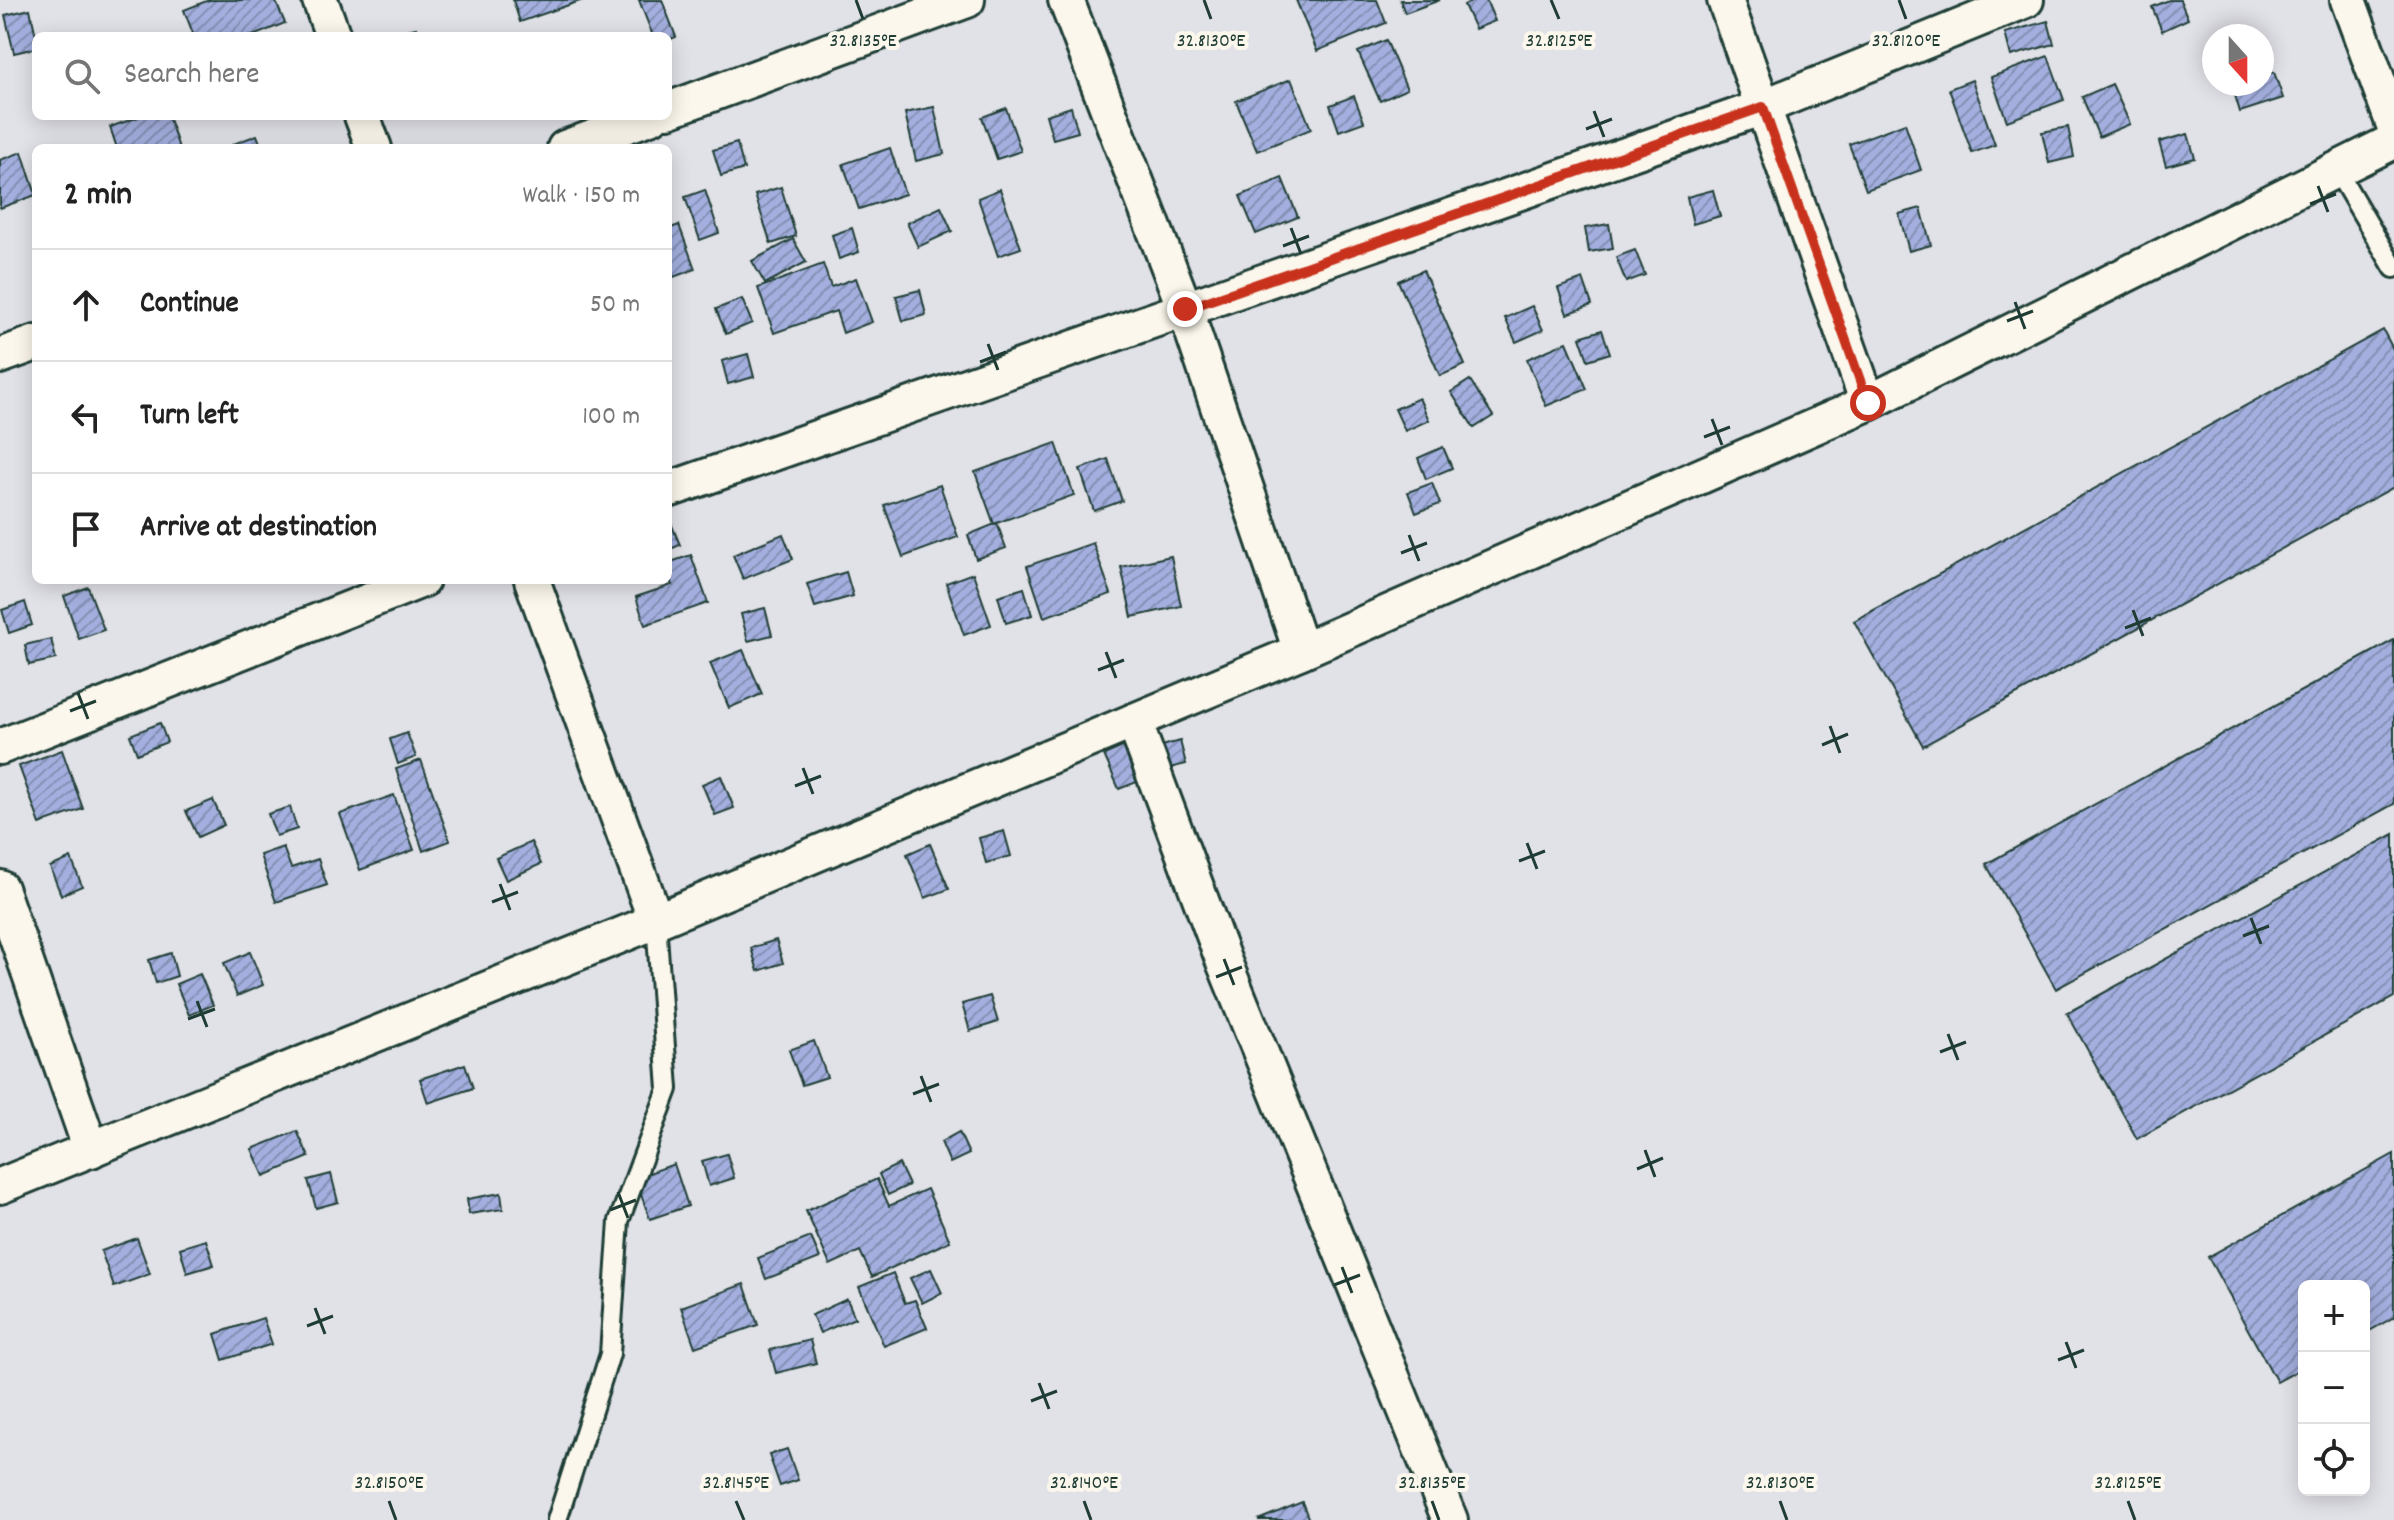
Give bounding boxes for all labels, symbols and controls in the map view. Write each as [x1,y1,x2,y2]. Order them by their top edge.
north arrow [2202,24,2274,96]
text: 32.8135°E [830,28,896,56]
text: 32.8130°E [1177,28,1245,56]
text: 32.8125°E [1526,28,1592,56]
text: 32.8120°E [1872,28,1940,56]
search box [32,32,672,120]
icon: search [60,54,104,98]
text: Search here [124,55,260,98]
text: 2 min [64,172,132,221]
text: Walk · 150 m [522,178,640,215]
icon: ahead [64,283,108,327]
text: Continue [140,284,239,327]
text: 50 m [590,287,640,324]
route end [1167,291,1203,327]
route start [1850,385,1886,421]
icon: left [64,395,108,439]
text: Turn left [140,396,239,439]
text: 100 m [582,399,640,436]
icon: arrive [64,507,108,551]
text: Arrive at destination [140,508,377,551]
map controls [2298,1280,2370,1496]
button: + [2298,1280,2370,1352]
button: − [2298,1352,2370,1424]
button: locate [2298,1424,2370,1496]
text: 32.8150°E [355,1470,424,1498]
text: 32.8145°E [703,1470,769,1498]
text: 32.8140°E [1050,1470,1118,1498]
text: 32.8135°E [1399,1470,1465,1498]
text: 32.8130°E [1746,1470,1814,1498]
text: 32.8125°E [2095,1470,2161,1498]

